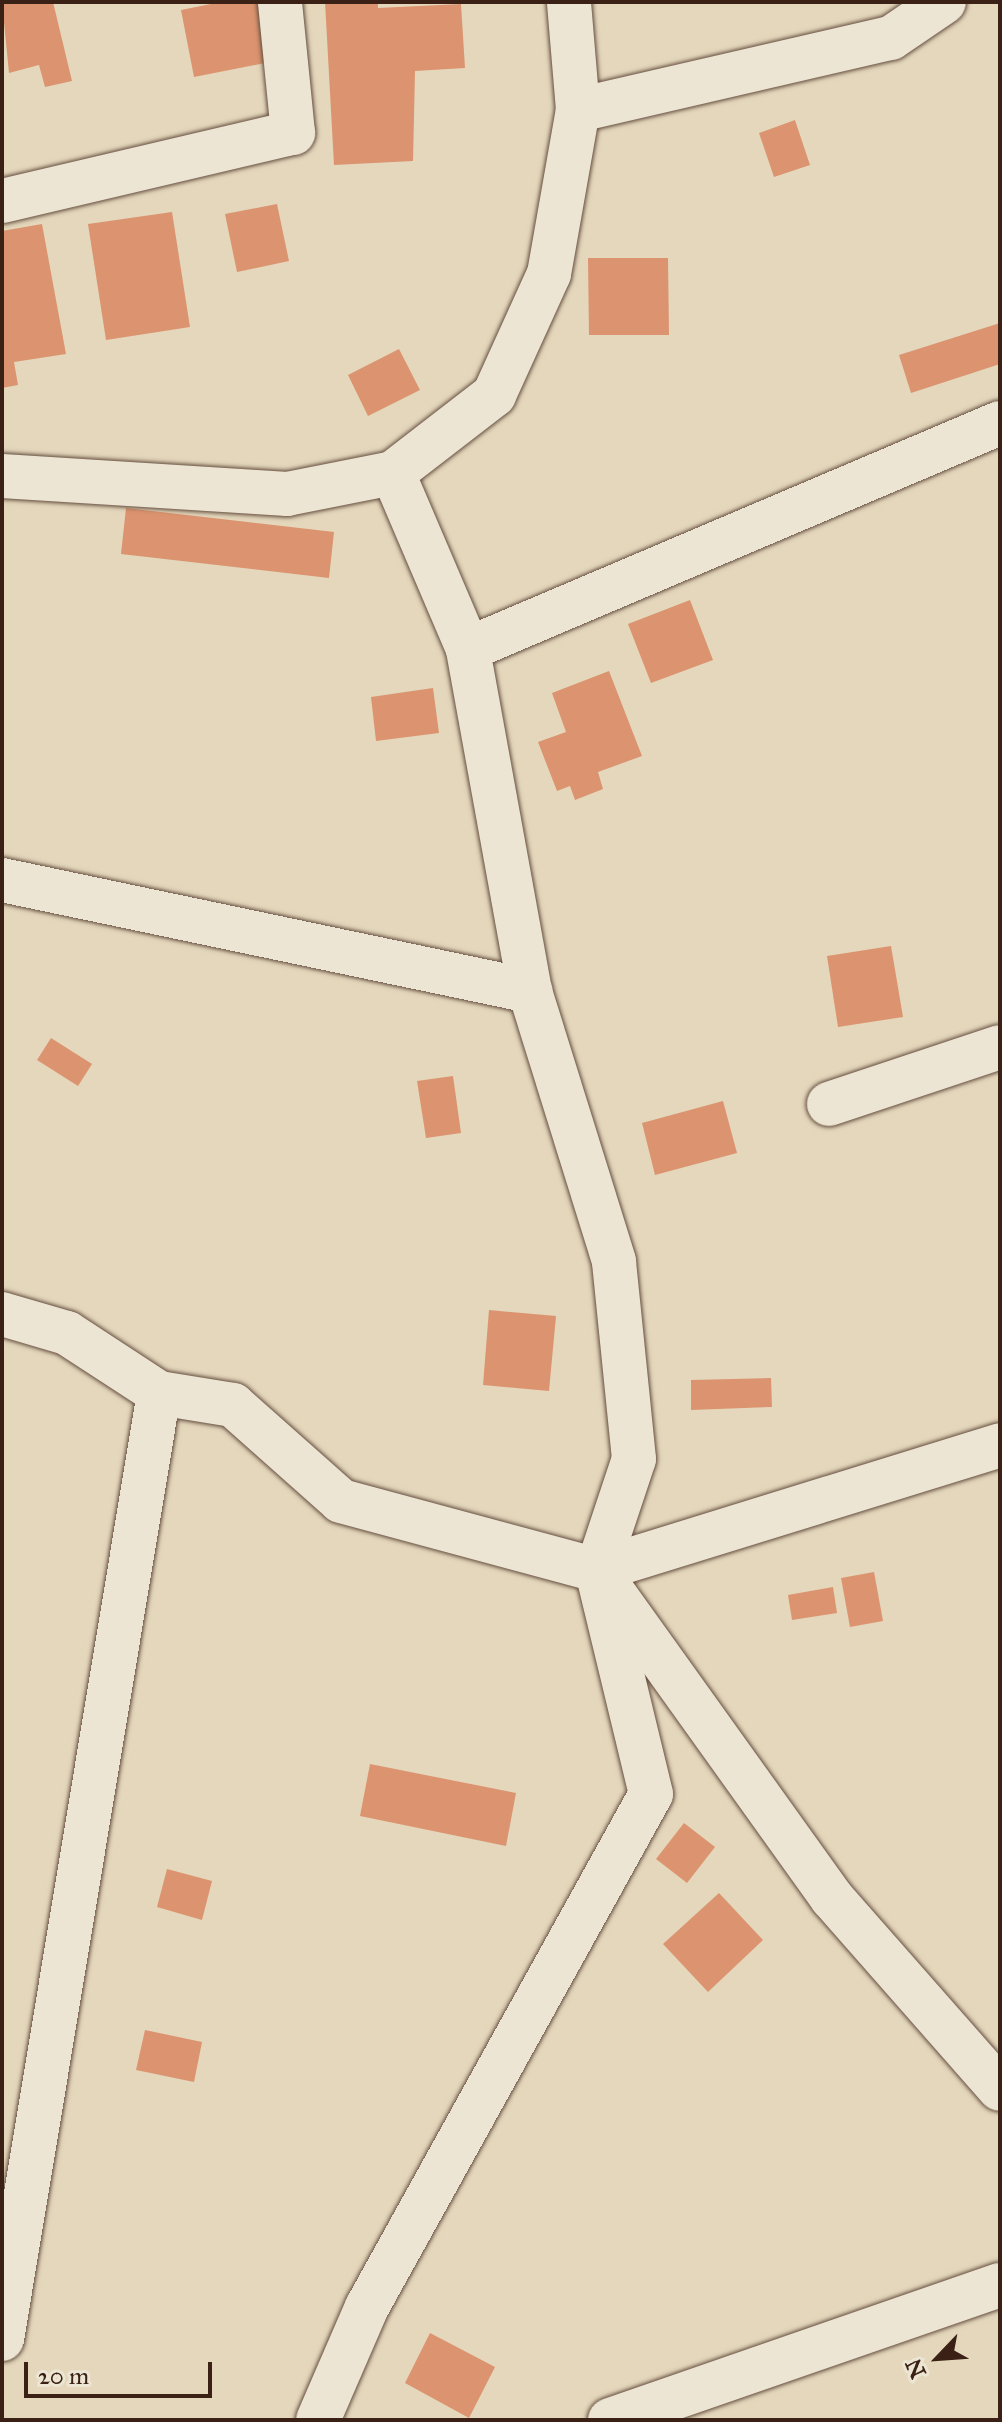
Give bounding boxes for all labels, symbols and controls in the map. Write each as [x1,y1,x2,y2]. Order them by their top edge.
north arrow [898,2318,978,2398]
scale bar [28,2346,216,2396]
text: N [900,2354,932,2383]
text: 20 m [38,2361,89,2391]

